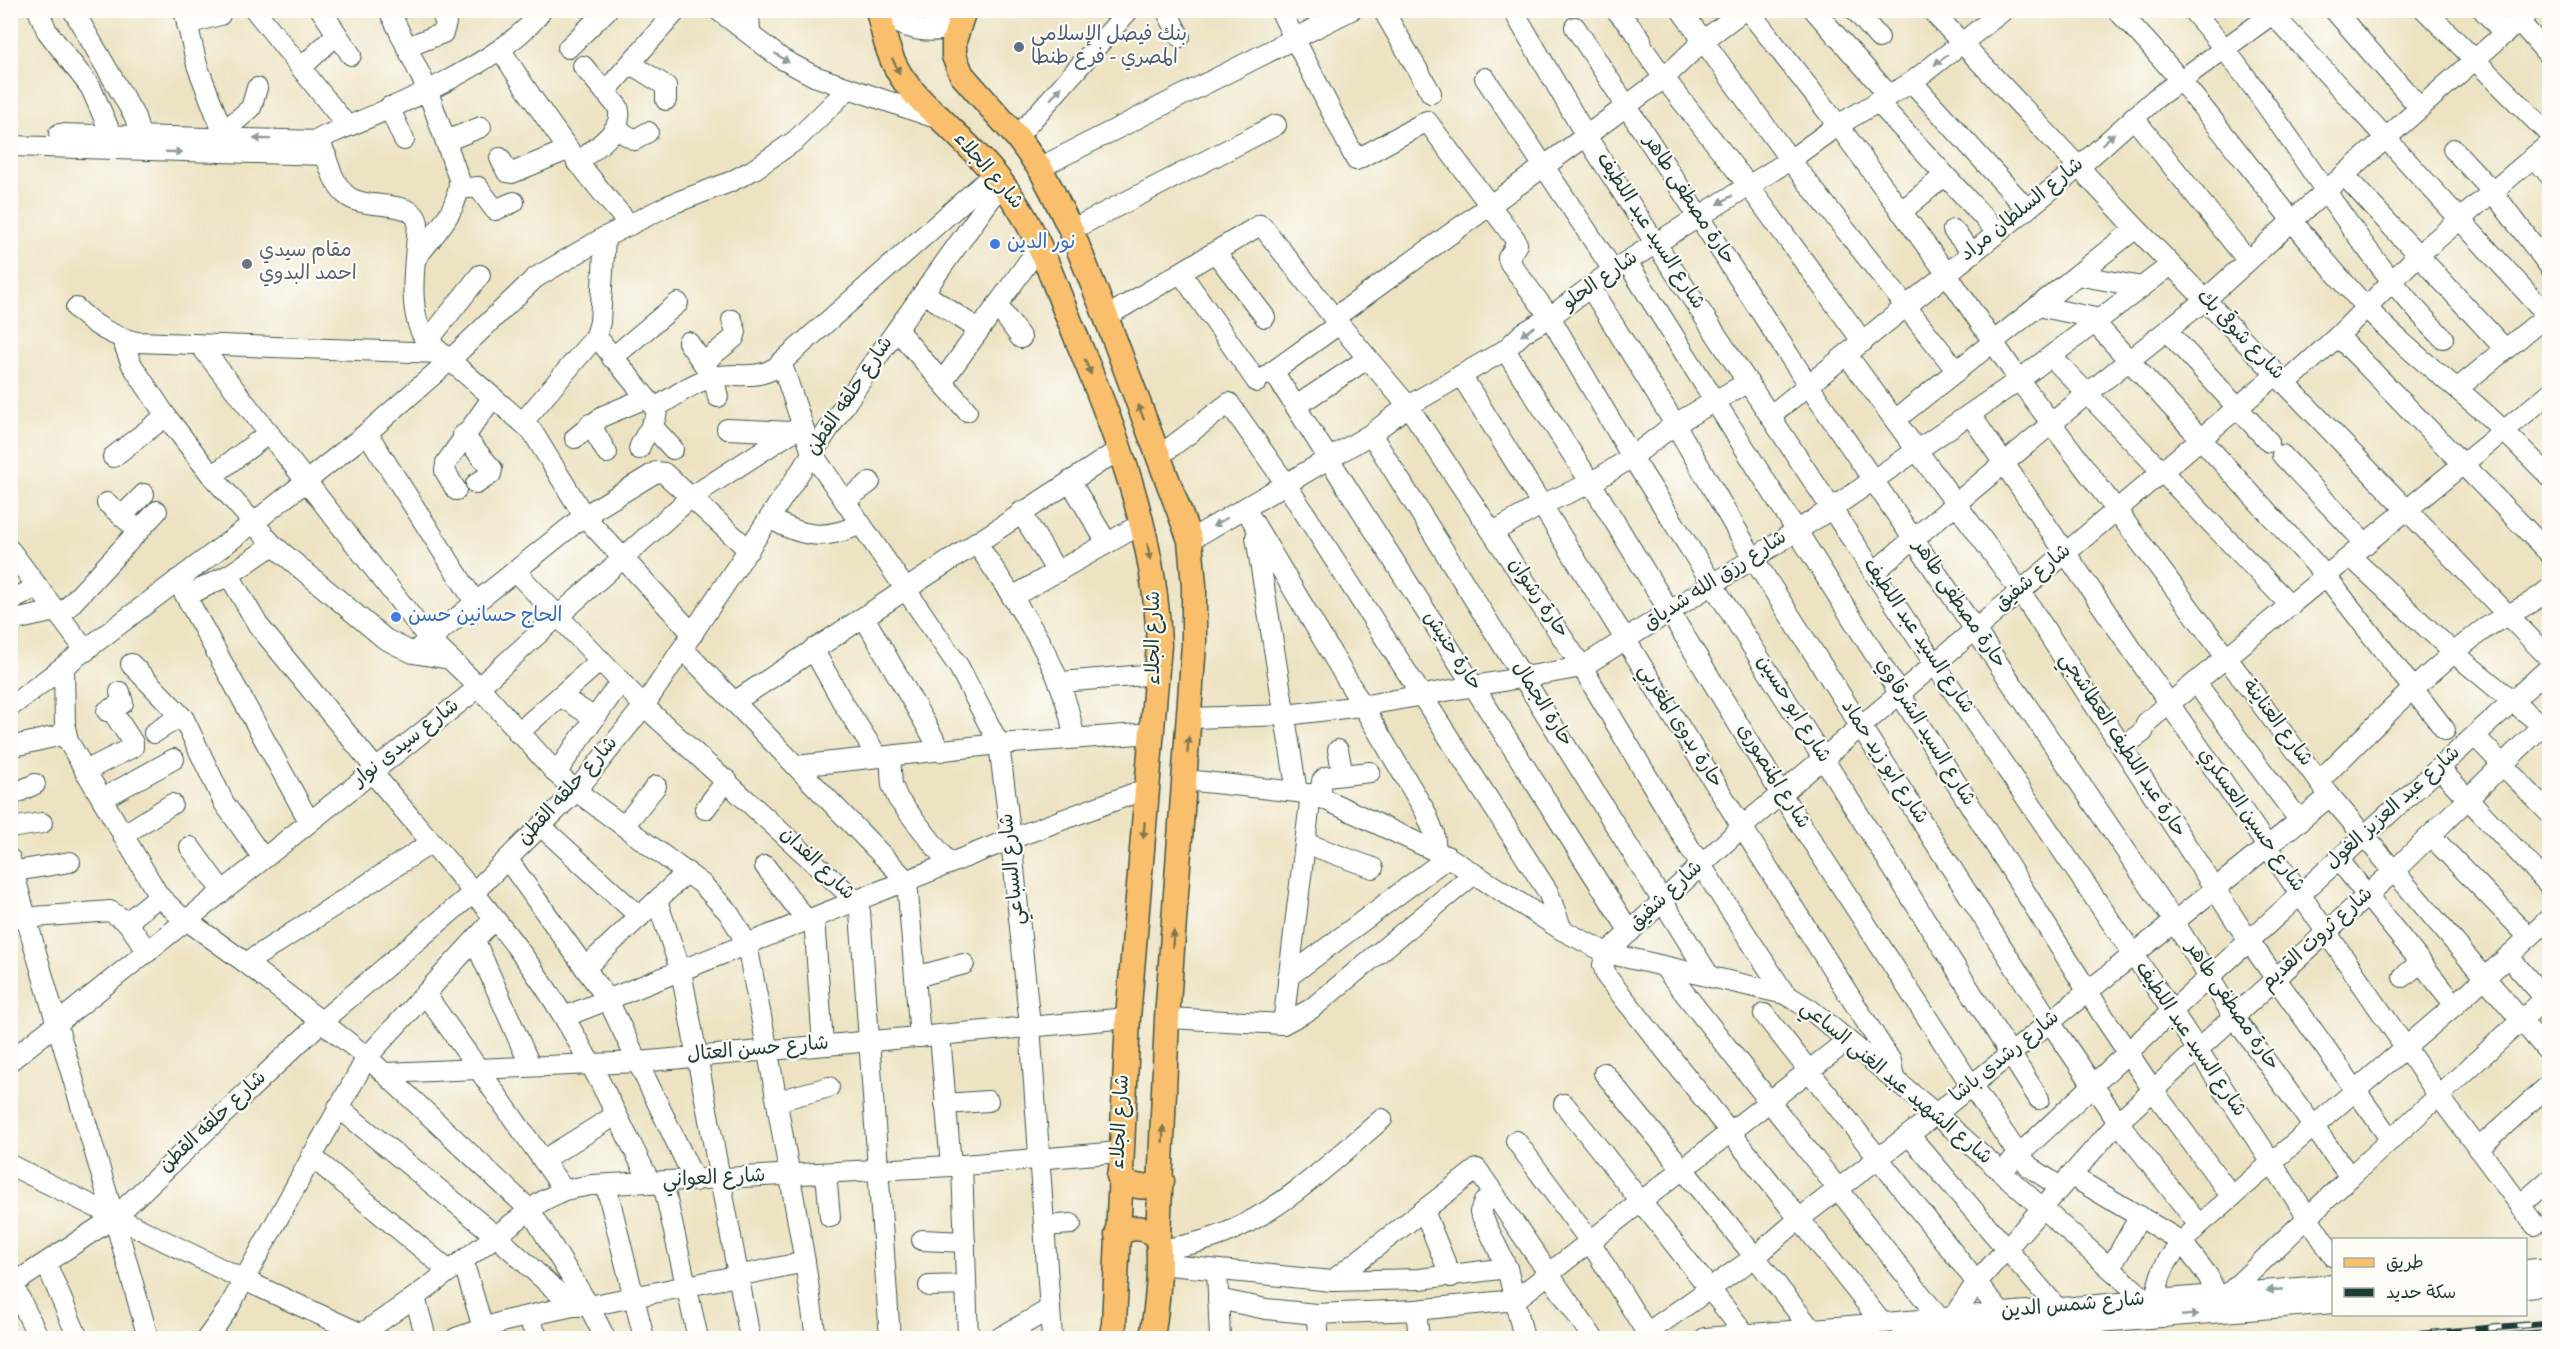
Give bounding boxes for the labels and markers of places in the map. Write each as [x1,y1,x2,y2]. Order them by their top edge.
place label: بنك فيصل الإسلامي المصري - فرع طنطا [1031,24,1187,71]
marker: بنك فيصل الإسلامي المصري - فرع طنطا [1012,40,1026,54]
place label: نور الدين [1007,232,1075,256]
marker: نور الدين [988,237,1002,251]
place label: مقام سيدي احمد البدوي [259,240,357,287]
marker: مقام سيدي احمد البدوي [240,257,254,271]
place label: الحاج حسانين حسن [408,605,562,629]
marker: الحاج حسانين حسن [389,610,403,624]

